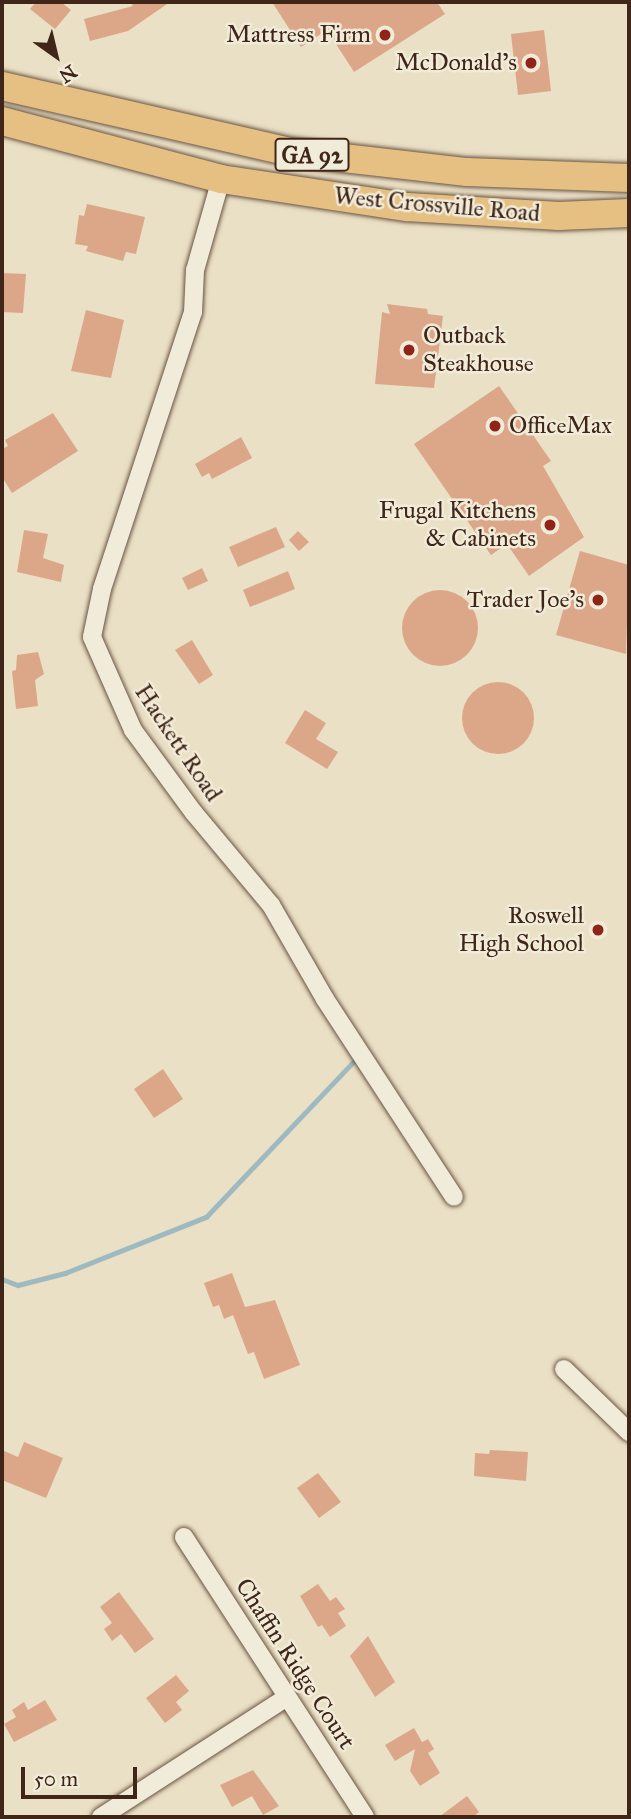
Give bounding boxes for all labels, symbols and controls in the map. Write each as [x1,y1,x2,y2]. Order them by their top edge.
north arrow [21,21,91,91]
place label: Mattress Firm [226,21,371,49]
marker: Mattress Firm [377,27,393,43]
place label: McDonald's [395,49,517,77]
marker: McDonald's [523,55,539,71]
text: N [55,60,81,88]
road number: GA 92 [274,136,350,174]
street label: West Crossville Road [333,182,541,228]
place label: Outback Steakhouse [423,322,534,378]
marker: Outback Steakhouse [401,342,417,358]
place label: OfficeMax [509,412,612,440]
marker: OfficeMax [487,418,503,434]
place label: Frugal Kitchens & Cabinets [379,497,536,553]
marker: Frugal Kitchens & Cabinets [542,517,558,533]
place label: Trader Joe's [467,586,584,614]
marker: Trader Joe's [590,592,606,608]
street label: Hackett Road [128,679,228,807]
place label: Roswell High School [459,902,584,958]
marker: Roswell High School [590,922,606,938]
street label: Chaffin Ridge Court [229,1573,361,1755]
scale bar [24,1752,140,1796]
text: 50 m [34,1766,78,1792]

